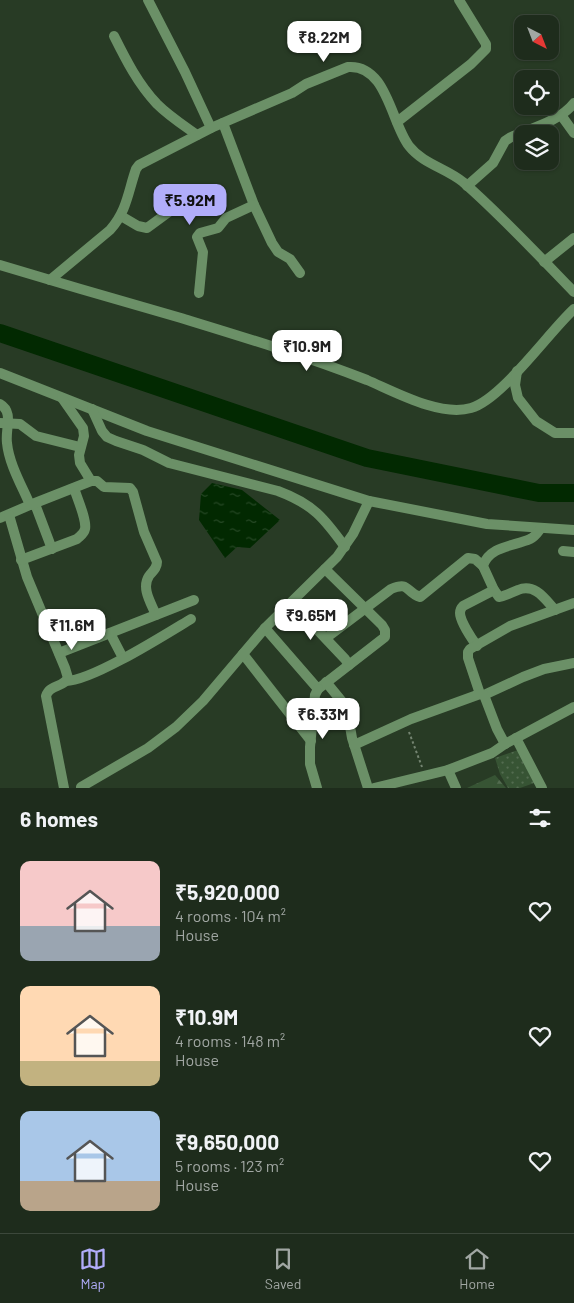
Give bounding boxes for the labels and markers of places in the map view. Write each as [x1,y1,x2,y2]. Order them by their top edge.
pin: ₹8.22M [283,20,365,63]
pin: ₹5.92M [149,184,231,226]
pin: ₹10.9M [266,330,348,372]
pin: ₹9.65M [270,598,352,641]
pin: ₹11.6M [31,608,113,651]
pin: ₹6.33M [282,698,364,740]

